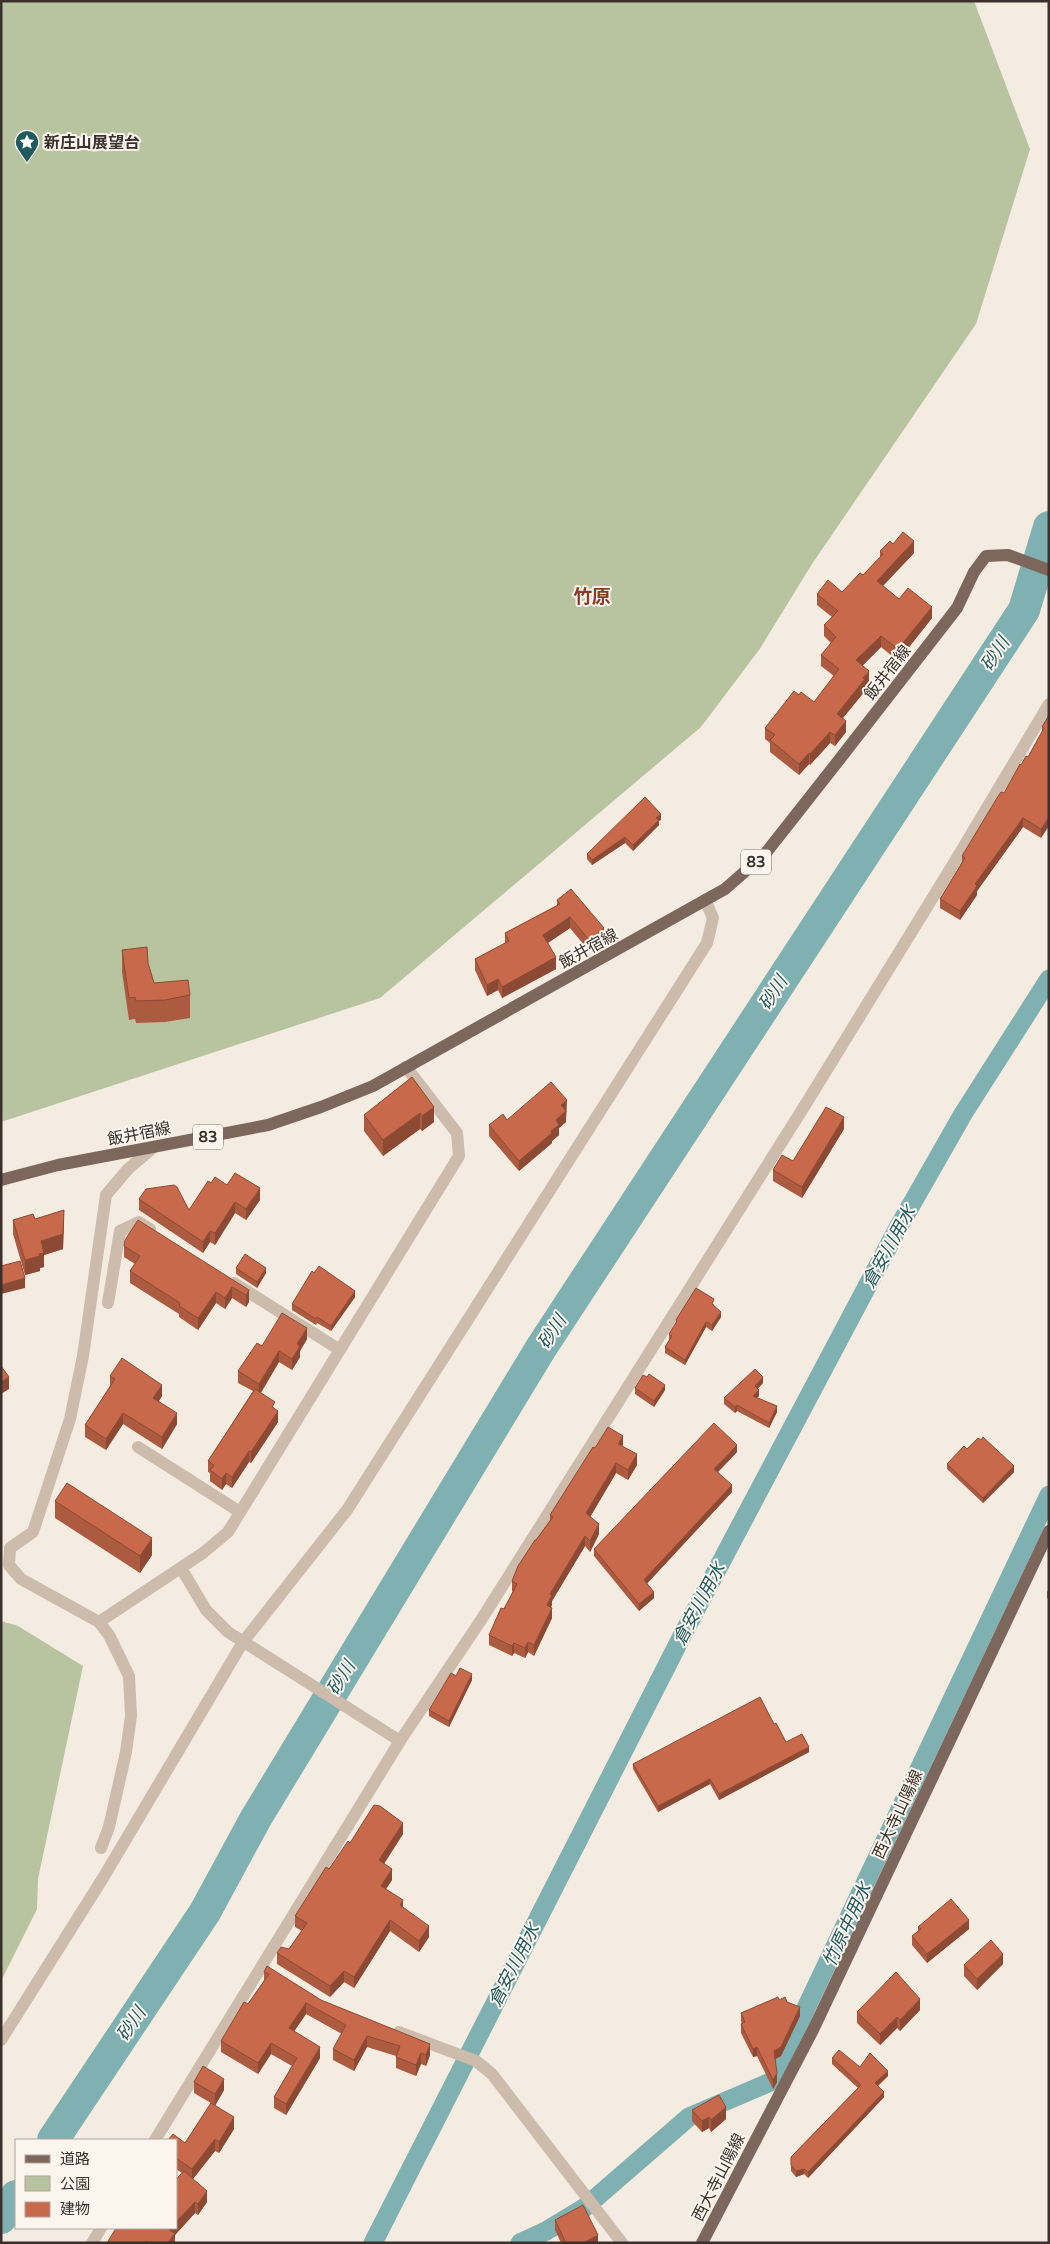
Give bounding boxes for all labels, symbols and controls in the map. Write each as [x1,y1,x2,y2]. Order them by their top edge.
place icon: 新庄山展望台 [14,129,40,163]
place label: 新庄山展望台 [44,133,140,153]
district label: 竹原 [573,586,611,608]
water label: 砂川 [976,631,1015,675]
street label: 飯井宿線 [860,641,915,704]
road number: 83 [741,850,771,874]
street label: 飯井宿線 [556,925,621,973]
water label: 砂川 [754,970,793,1014]
street label: 飯井宿線 [106,1118,173,1150]
road number: 83 [193,1124,223,1150]
water label: 倉安川用水 [858,1201,921,1292]
water label: 砂川 [533,1309,572,1353]
water label: 倉安川用水 [668,1557,731,1649]
water label: 砂川 [322,1655,361,1699]
street label: 西大寺山陽線 [869,1767,927,1862]
water label: 竹原中用水 [818,1878,877,1970]
water label: 倉安川用水 [484,1918,545,2010]
water label: 砂川 [112,2001,151,2045]
street label: 西大寺山陽線 [688,2130,750,2225]
legend [15,2139,178,2229]
text: 道路 [60,2150,90,2168]
text: 公園 [60,2175,90,2193]
text: 建物 [60,2200,90,2218]

